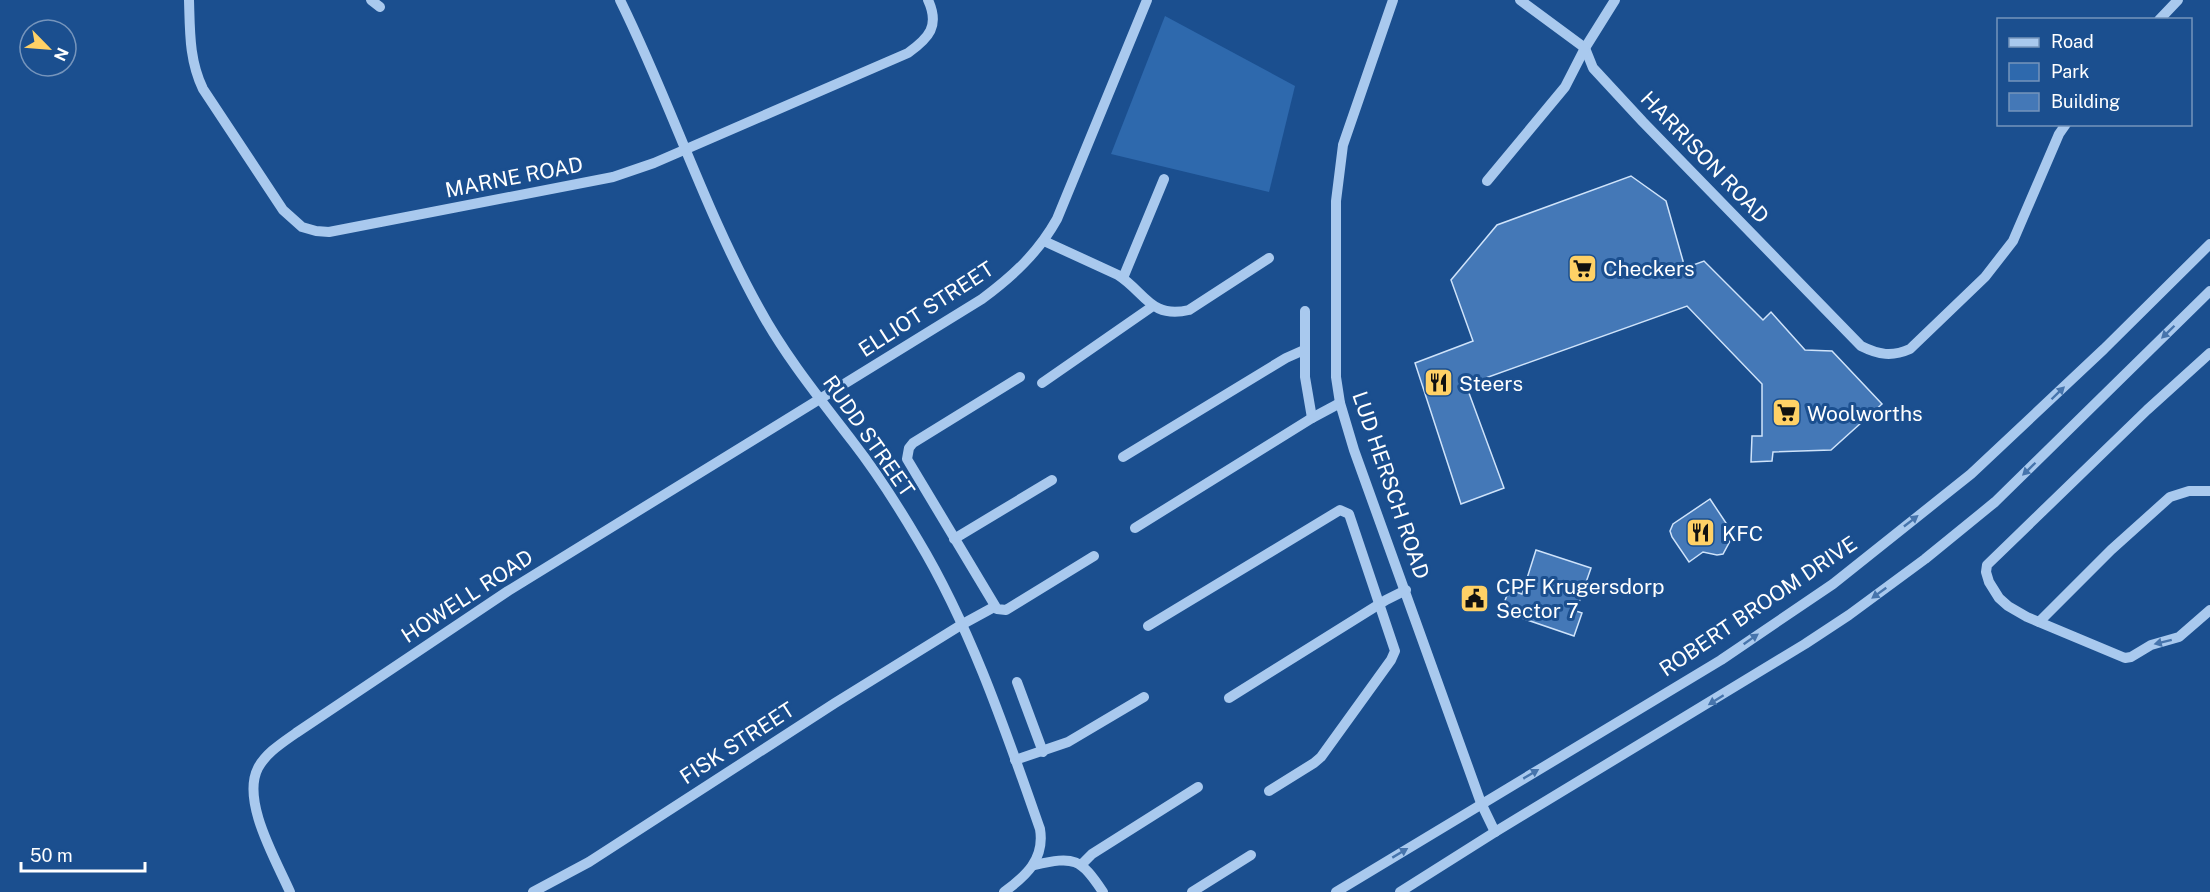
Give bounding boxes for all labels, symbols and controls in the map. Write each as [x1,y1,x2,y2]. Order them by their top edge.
north arrow [18,18,78,78]
legend [1997,18,2192,126]
text: Road [2051,31,2094,52]
text: N [50,44,72,64]
text: Park [2051,61,2089,82]
street label: HARRISON ROAD [1636,86,1774,228]
text: Building [2051,91,2120,112]
street label: MARNE ROAD [443,151,585,203]
supermarket icon: Checkers [1566,252,1598,284]
street label: ELLIOT STREET [854,256,998,362]
place label: Checkers [1603,256,1695,281]
one-way arrow [2162,325,2176,339]
restaurant icon: Steers [1422,367,1454,399]
street label: RUDD STREET [818,371,920,501]
place label: Steers [1459,371,1523,396]
one-way arrow [2050,387,2065,400]
street label: LUD HERSCH ROAD [1347,388,1435,582]
supermarket icon: Woolworths [1770,397,1802,429]
place label: Woolworths [1807,401,1923,426]
one-way arrow [2022,461,2036,475]
one-way arrow [1903,514,1919,527]
restaurant icon: KFC [1685,517,1717,549]
place label: KFC [1722,521,1763,546]
street label: ROBERT BROOM DRIVE [1654,531,1862,681]
street label: HOWELL ROAD [397,544,537,648]
place label: CPF Krugersdorp Sector 7 [1496,574,1665,623]
public building icon: CPF Krugersdorp Sector 7 [1459,582,1491,614]
one-way arrow [1872,587,1888,599]
one-way arrow [1743,633,1759,645]
one-way arrow [2153,638,2172,648]
one-way arrow [1708,694,1724,705]
street label: FISK STREET [675,697,799,789]
one-way arrow [1523,768,1539,779]
scale bar [21,835,146,873]
text: 50 m [30,845,73,866]
one-way arrow [1392,847,1408,858]

